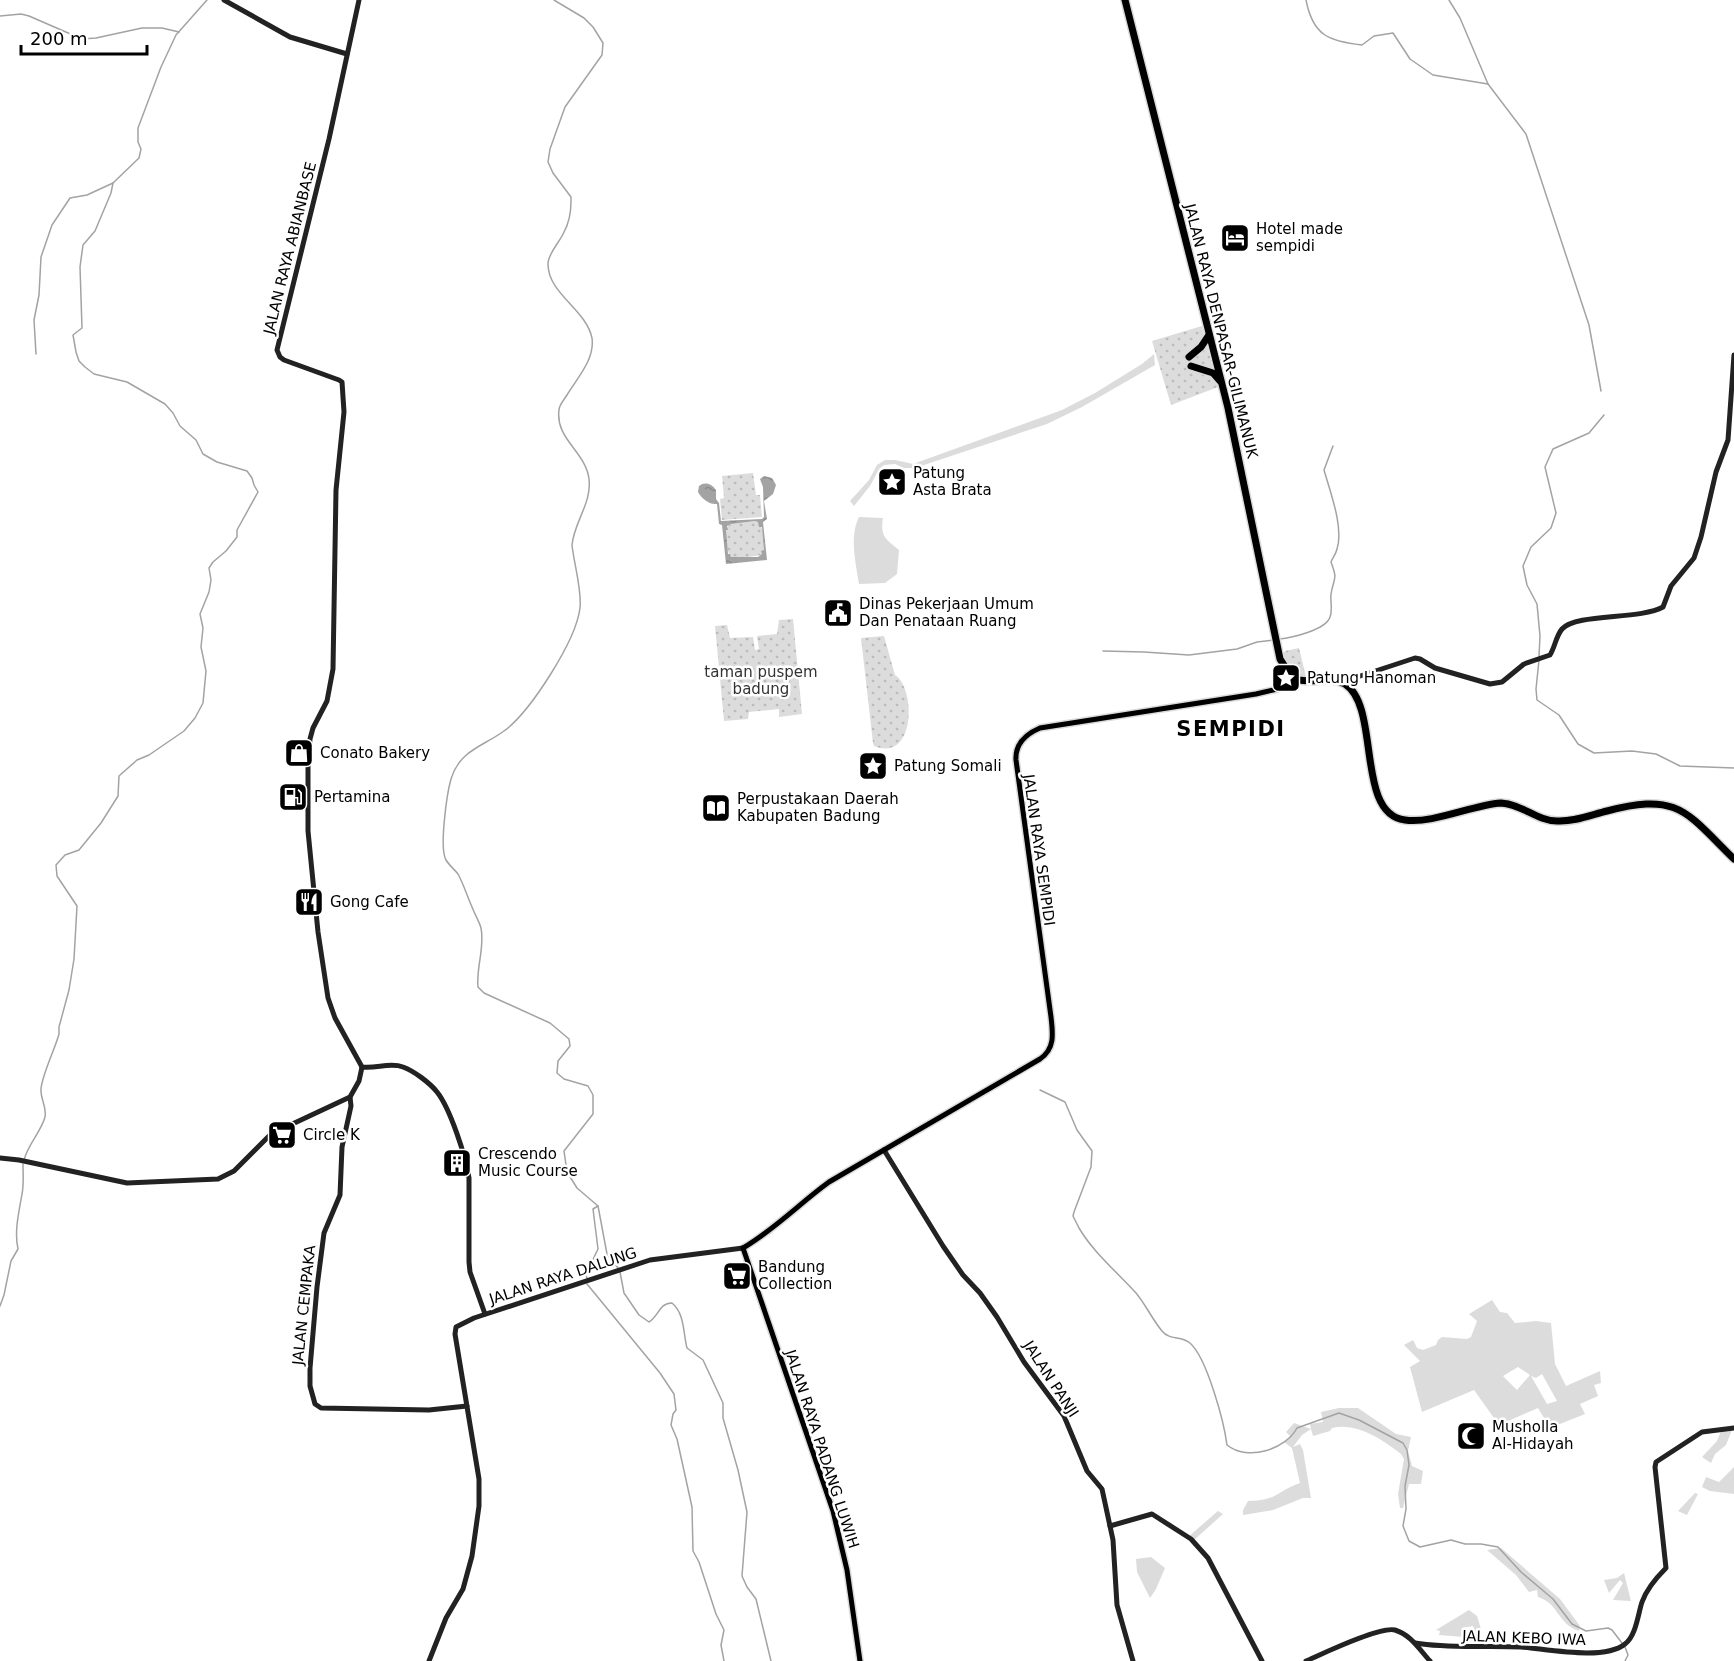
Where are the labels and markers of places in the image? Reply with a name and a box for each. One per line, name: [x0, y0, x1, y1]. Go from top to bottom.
place label: Hotel made sempidi: [1256, 220, 1343, 255]
hotel icon: Hotel made sempidi: [1219, 222, 1251, 254]
place label: Patung Asta Brata: [913, 464, 992, 499]
place icon: Patung Asta Brata: [876, 466, 908, 498]
place label: Dinas Pekerjaan Umum Dan Penataan Ruang: [859, 595, 1034, 630]
public building icon: Dinas Pekerjaan Umum Dan Penataan Ruang: [822, 597, 854, 629]
place icon: Patung Hanoman: [1270, 662, 1302, 694]
place label: Patung Hanoman: [1307, 669, 1436, 687]
shop icon: Conato Bakery: [283, 737, 315, 769]
place label: Conato Bakery: [320, 744, 430, 762]
place icon: Patung Somali: [857, 750, 889, 782]
place label: Patung Somali: [894, 757, 1002, 775]
fuel station icon: Pertamina: [277, 781, 309, 813]
place label: Pertamina: [314, 788, 390, 806]
place label: Perpustakaan Daerah Kabupaten Badung: [737, 790, 899, 825]
library icon: Perpustakaan Daerah Kabupaten Badung: [700, 792, 732, 824]
restaurant icon: Gong Cafe: [293, 886, 325, 918]
place label: Gong Cafe: [330, 893, 409, 911]
supermarket icon: Circle K: [266, 1119, 298, 1151]
place label: Circle K: [303, 1126, 361, 1144]
place label: Crescendo Music Course: [478, 1145, 578, 1180]
building icon: Crescendo Music Course: [441, 1147, 473, 1179]
place label: Bandung Collection: [758, 1258, 832, 1293]
supermarket icon: Bandung Collection: [721, 1260, 753, 1292]
place label: Musholla Al-Hidayah: [1492, 1418, 1574, 1453]
mosque icon: Musholla Al-Hidayah: [1455, 1420, 1487, 1452]

